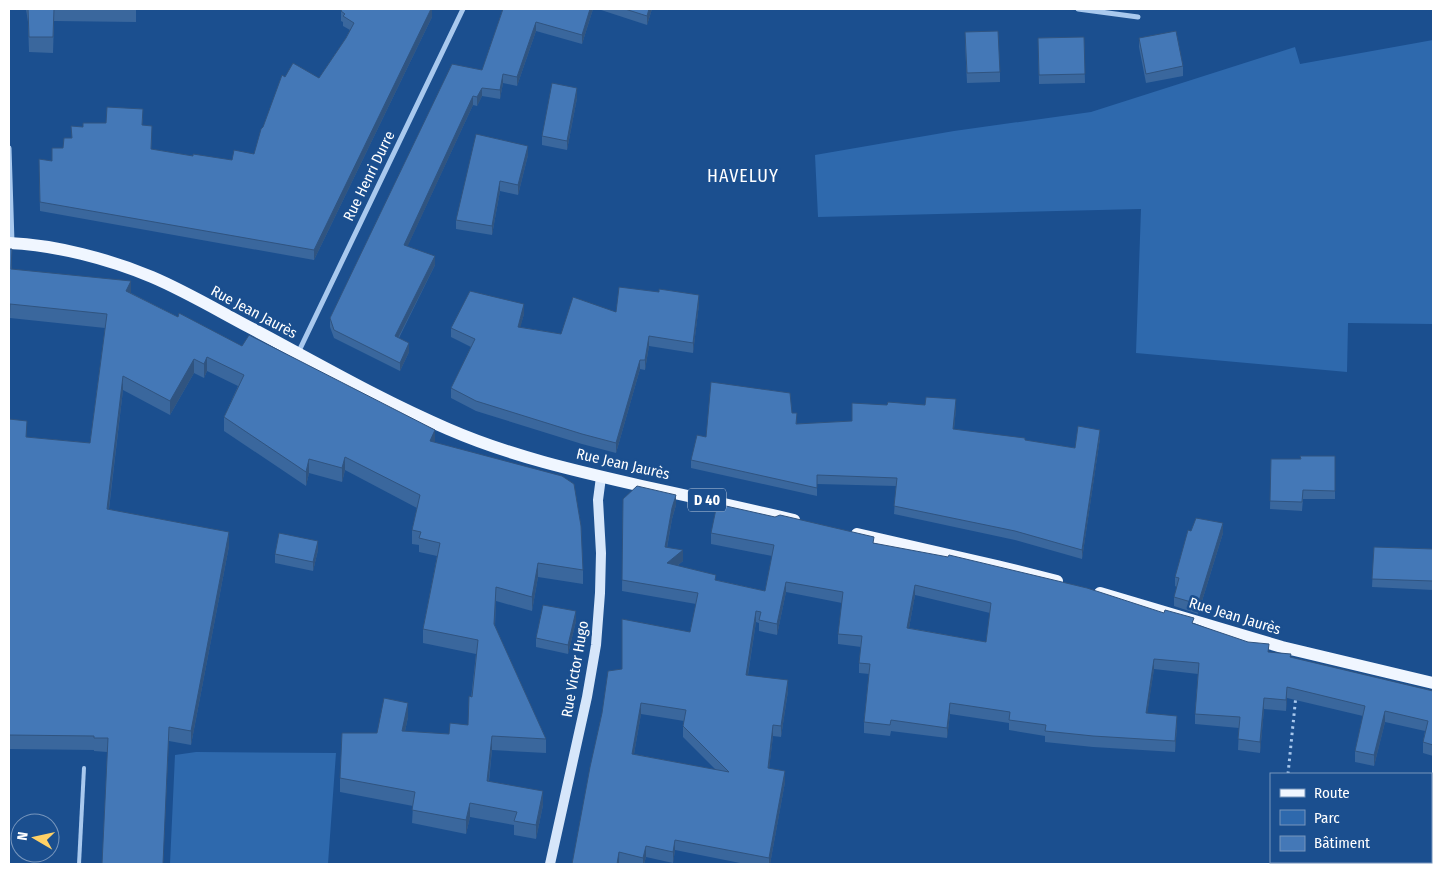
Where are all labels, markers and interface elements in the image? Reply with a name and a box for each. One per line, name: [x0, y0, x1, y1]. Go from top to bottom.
street label: Rue Henri Durre: [339, 128, 399, 224]
district label: HAVELUY: [707, 165, 779, 187]
street label: Rue Jean Jaurès: [208, 282, 300, 342]
street label: Rue Jean Jaurès: [575, 445, 671, 483]
road number: D 40: [688, 488, 726, 512]
street label: Rue Jean Jaurès: [1187, 594, 1283, 638]
street label: Rue Victor Hugo: [558, 619, 592, 719]
legend: [1270, 773, 1432, 863]
text: Route: [1314, 784, 1350, 802]
text: Parc: [1314, 809, 1340, 827]
north arrow: [10, 813, 60, 863]
text: N: [14, 831, 32, 842]
text: Bâtiment: [1314, 834, 1370, 852]

